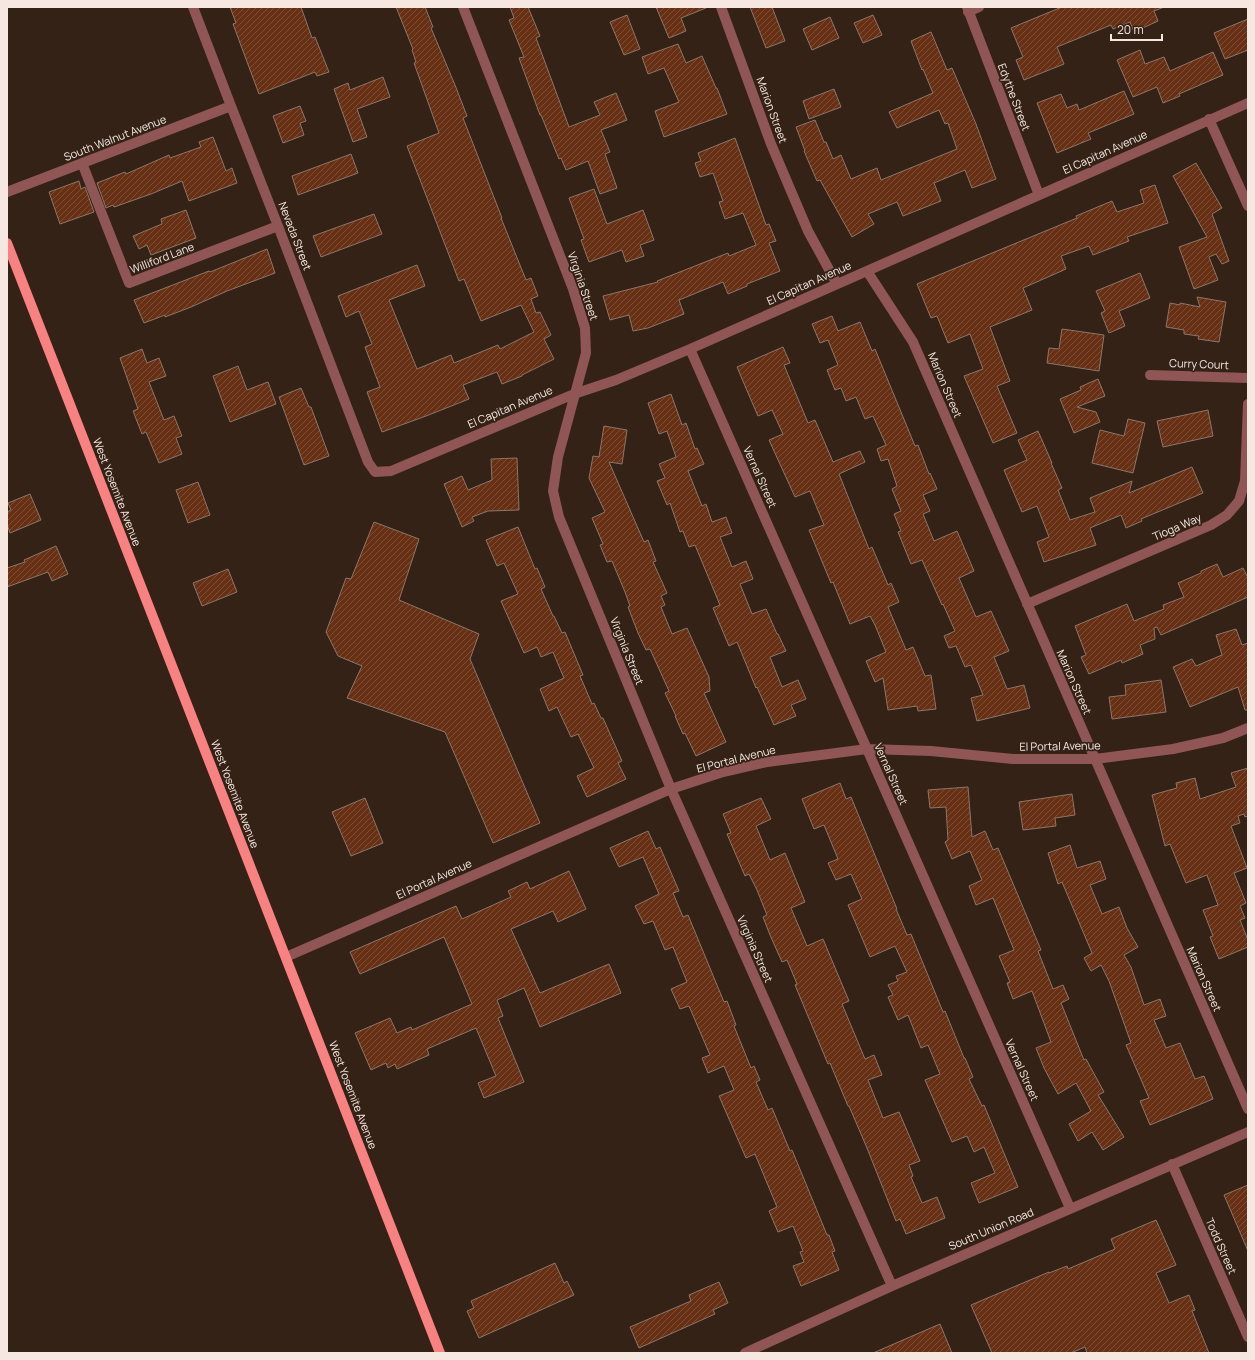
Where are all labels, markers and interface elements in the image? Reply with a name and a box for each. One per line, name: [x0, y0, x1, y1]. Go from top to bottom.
scale bar: [1111, 16, 1162, 42]
text: 20 m: [1117, 21, 1144, 38]
street label: Edythe Street: [995, 61, 1034, 133]
street label: Marion Street: [754, 75, 791, 145]
street label: South Walnut Avenue: [61, 111, 169, 164]
street label: El Capitan Avenue: [1060, 126, 1150, 177]
street label: Nevada Street: [276, 199, 315, 272]
street label: Williford Lane: [128, 238, 197, 277]
street label: Virginia Street: [565, 250, 602, 322]
street label: El Capitan Avenue: [764, 257, 854, 308]
street label: Marion Street: [925, 350, 966, 420]
street label: Curry Court: [1169, 355, 1229, 372]
street label: El Capitan Avenue: [465, 382, 555, 431]
street label: West Yosemite Avenue: [90, 436, 145, 549]
street label: Vernal Street: [740, 444, 781, 510]
street label: Tioga Way: [1150, 509, 1204, 544]
street label: Virginia Street: [607, 615, 648, 687]
street label: Marion Street: [1053, 647, 1095, 717]
street label: El Portal Avenue: [1019, 737, 1101, 754]
street label: West Yosemite Avenue: [208, 738, 263, 851]
street label: El Portal Avenue: [695, 741, 778, 776]
street label: Vernal Street: [871, 741, 912, 807]
street label: El Portal Avenue: [394, 855, 474, 902]
street label: Virginia Street: [734, 913, 777, 985]
street label: Marion Street: [1183, 944, 1225, 1014]
street label: Vernal Street: [1002, 1037, 1043, 1103]
street label: West Yosemite Avenue: [326, 1039, 381, 1152]
street label: South Union Road: [946, 1204, 1036, 1253]
street label: Todd Street: [1202, 1215, 1240, 1276]

